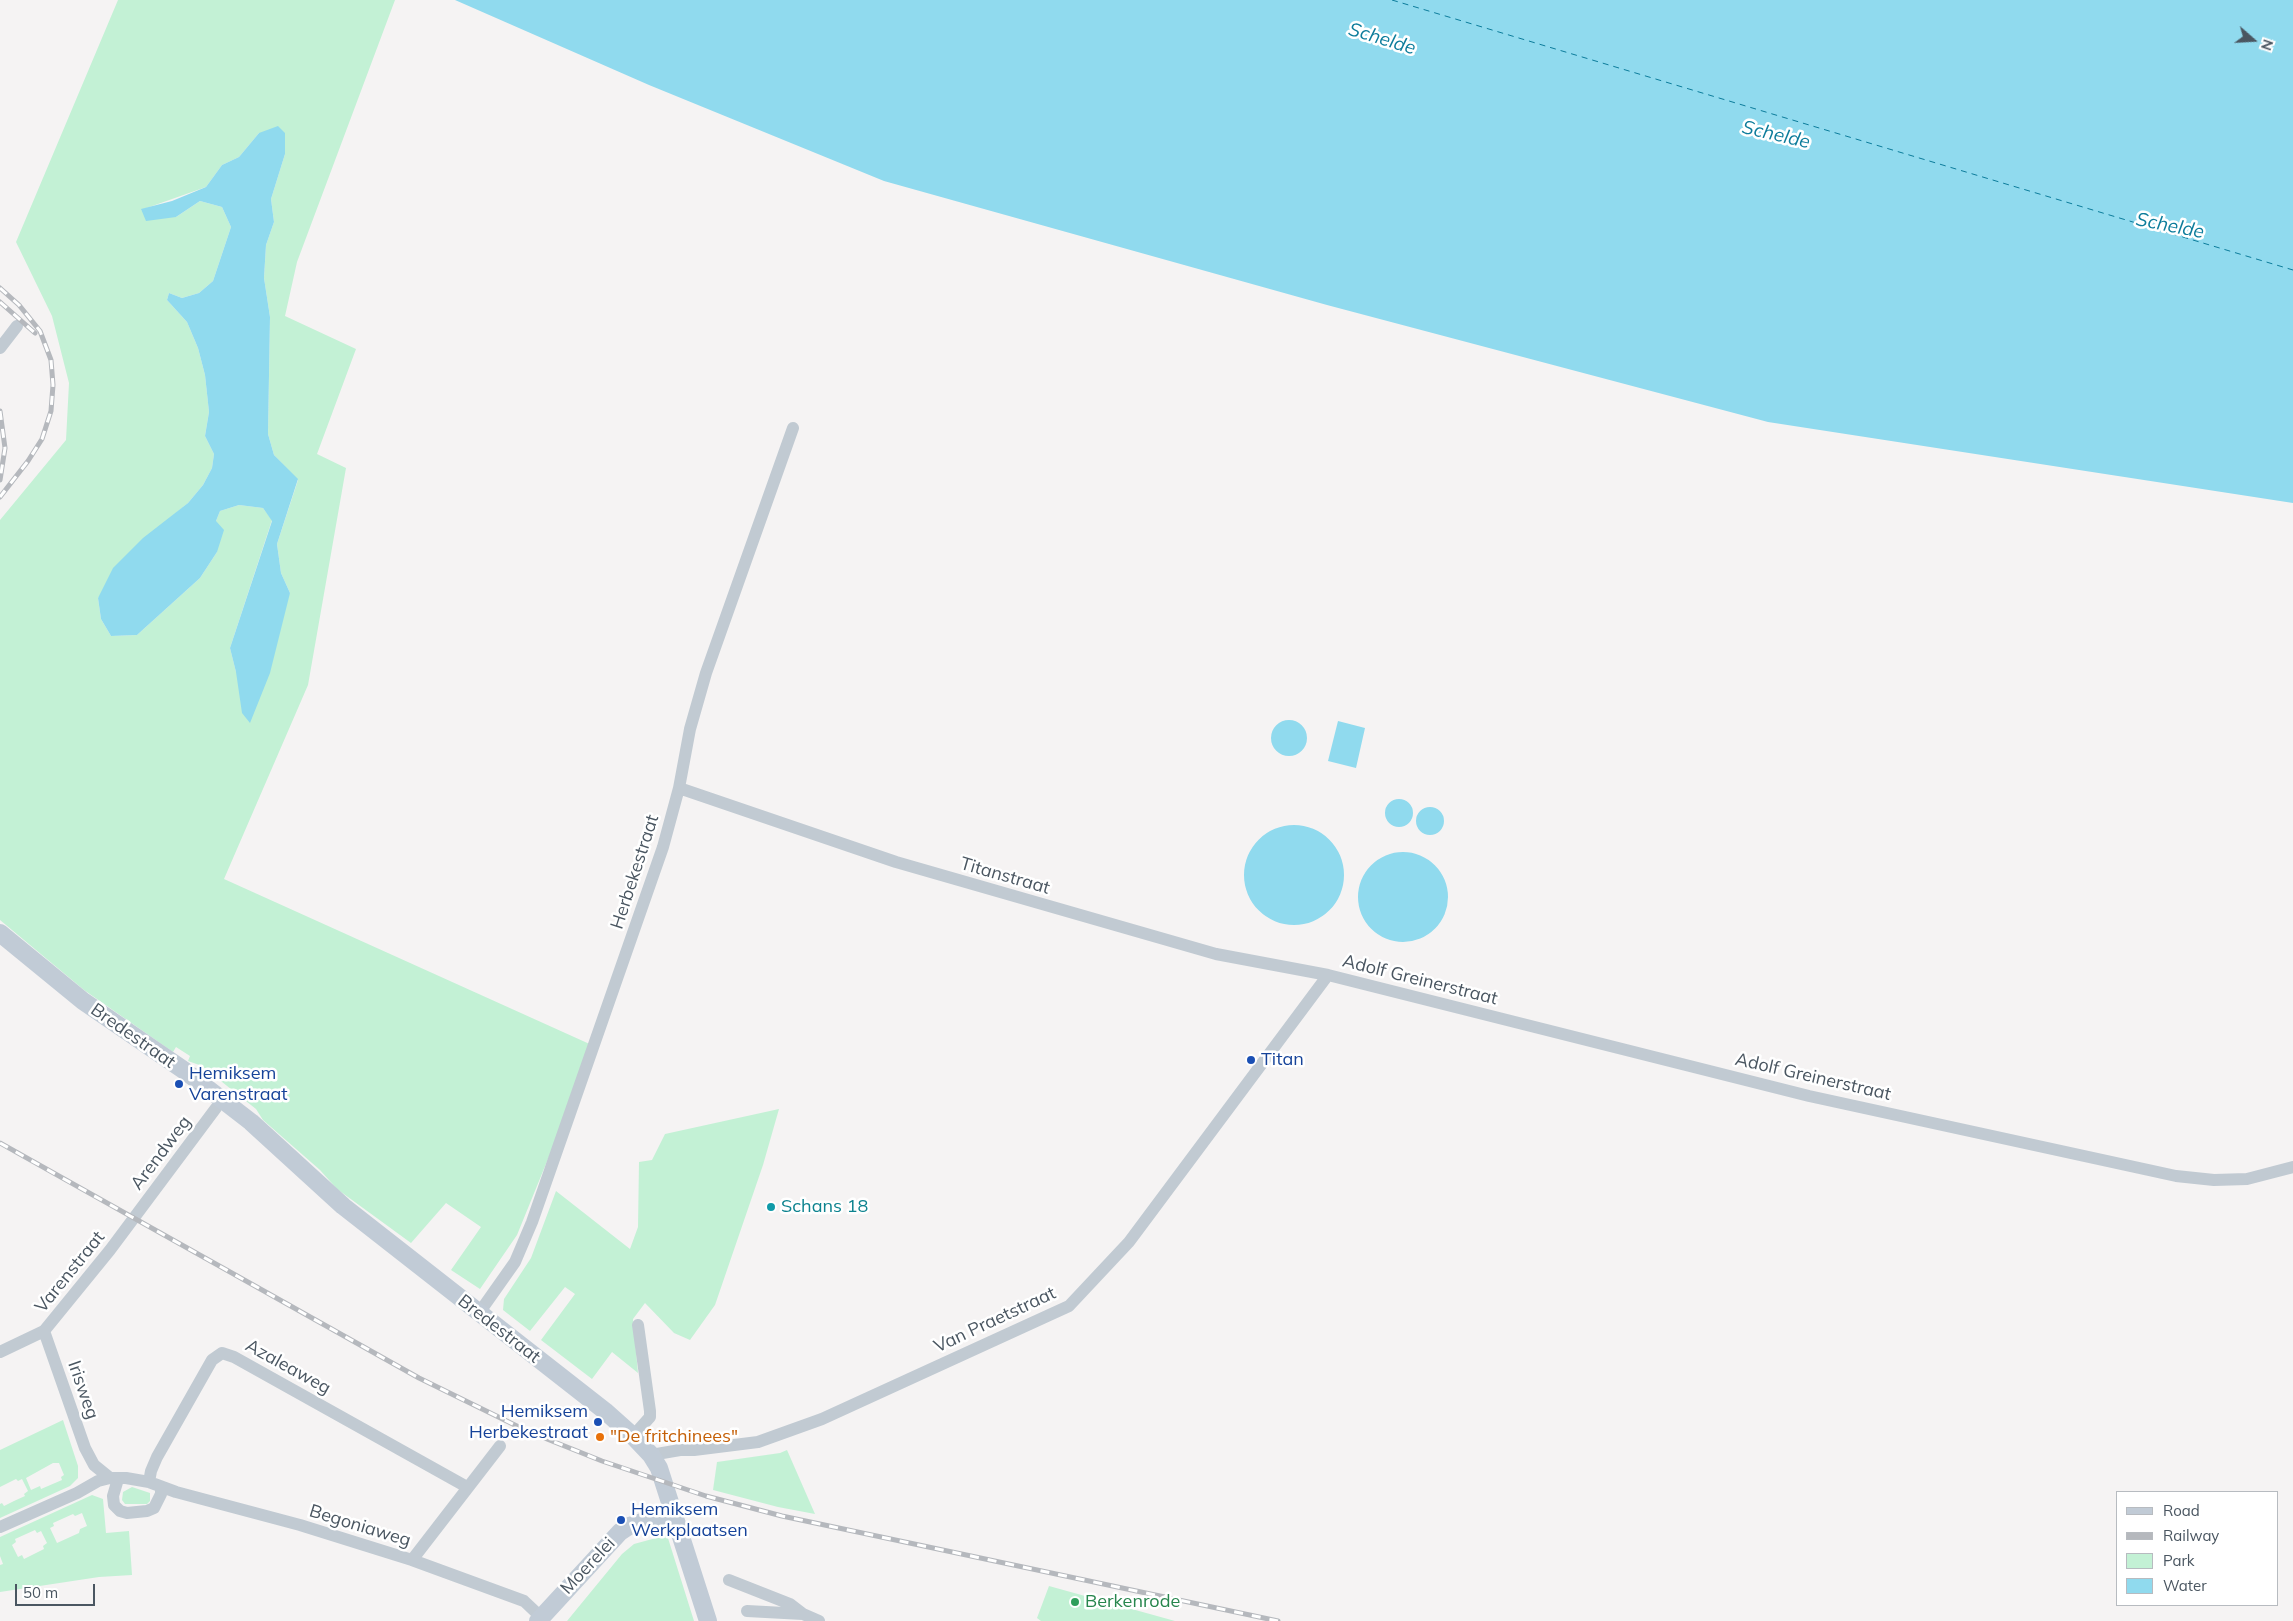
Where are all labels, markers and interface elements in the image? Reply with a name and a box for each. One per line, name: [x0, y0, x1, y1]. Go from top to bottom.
north arrow: [2228, 15, 2278, 65]
water label: Schelde: [1346, 18, 1418, 60]
text: N: [2257, 37, 2277, 53]
water label: Schelde: [1740, 116, 1812, 154]
water label: Schelde: [2134, 208, 2206, 244]
street label: Herbekestraat: [606, 812, 664, 932]
street label: Titanstraat: [958, 853, 1052, 899]
street label: Adolf Greinerstraat: [1340, 950, 1500, 1010]
street label: Bredestraat: [86, 999, 180, 1073]
place label: Titan: [1261, 1049, 1304, 1071]
street label: Adolf Greinerstraat: [1733, 1049, 1893, 1105]
marker: Titan: [1245, 1054, 1257, 1066]
place label: Hemiksem Varenstraat: [189, 1063, 288, 1106]
marker: Hemiksem Varenstraat: [173, 1078, 185, 1090]
street label: Arendweg: [126, 1112, 196, 1194]
place label: Schans 18: [781, 1196, 868, 1218]
marker: Schans 18: [765, 1201, 777, 1213]
street label: Varenstraat: [31, 1227, 109, 1317]
street label: Van Praetstraat: [931, 1282, 1059, 1358]
street label: Bredestraat: [454, 1290, 544, 1368]
street label: Azaleaweg: [242, 1335, 334, 1399]
street label: Irisweg: [63, 1358, 103, 1422]
place label: Hemiksem Herbekestraat: [469, 1401, 588, 1444]
marker: Hemiksem Herbekestraat: [592, 1416, 604, 1428]
place label: "De fritchinees": [610, 1426, 738, 1448]
marker: "De fritchinees": [594, 1431, 606, 1443]
legend: [2116, 1491, 2278, 1606]
place label: Hemiksem Werkplaatsen: [631, 1499, 748, 1542]
street label: Begoniaweg: [307, 1500, 413, 1552]
text: Road: [2163, 1501, 2200, 1520]
marker: Hemiksem Werkplaatsen: [615, 1514, 627, 1526]
text: Railway: [2163, 1526, 2219, 1545]
street label: Moerelei: [556, 1533, 620, 1599]
text: Park: [2163, 1551, 2195, 1570]
scale bar: [18, 1574, 98, 1606]
text: Water: [2163, 1576, 2207, 1595]
text: 50 m: [23, 1583, 58, 1602]
place label: Berkenrode: [1085, 1591, 1180, 1613]
marker: Berkenrode: [1069, 1596, 1081, 1608]

